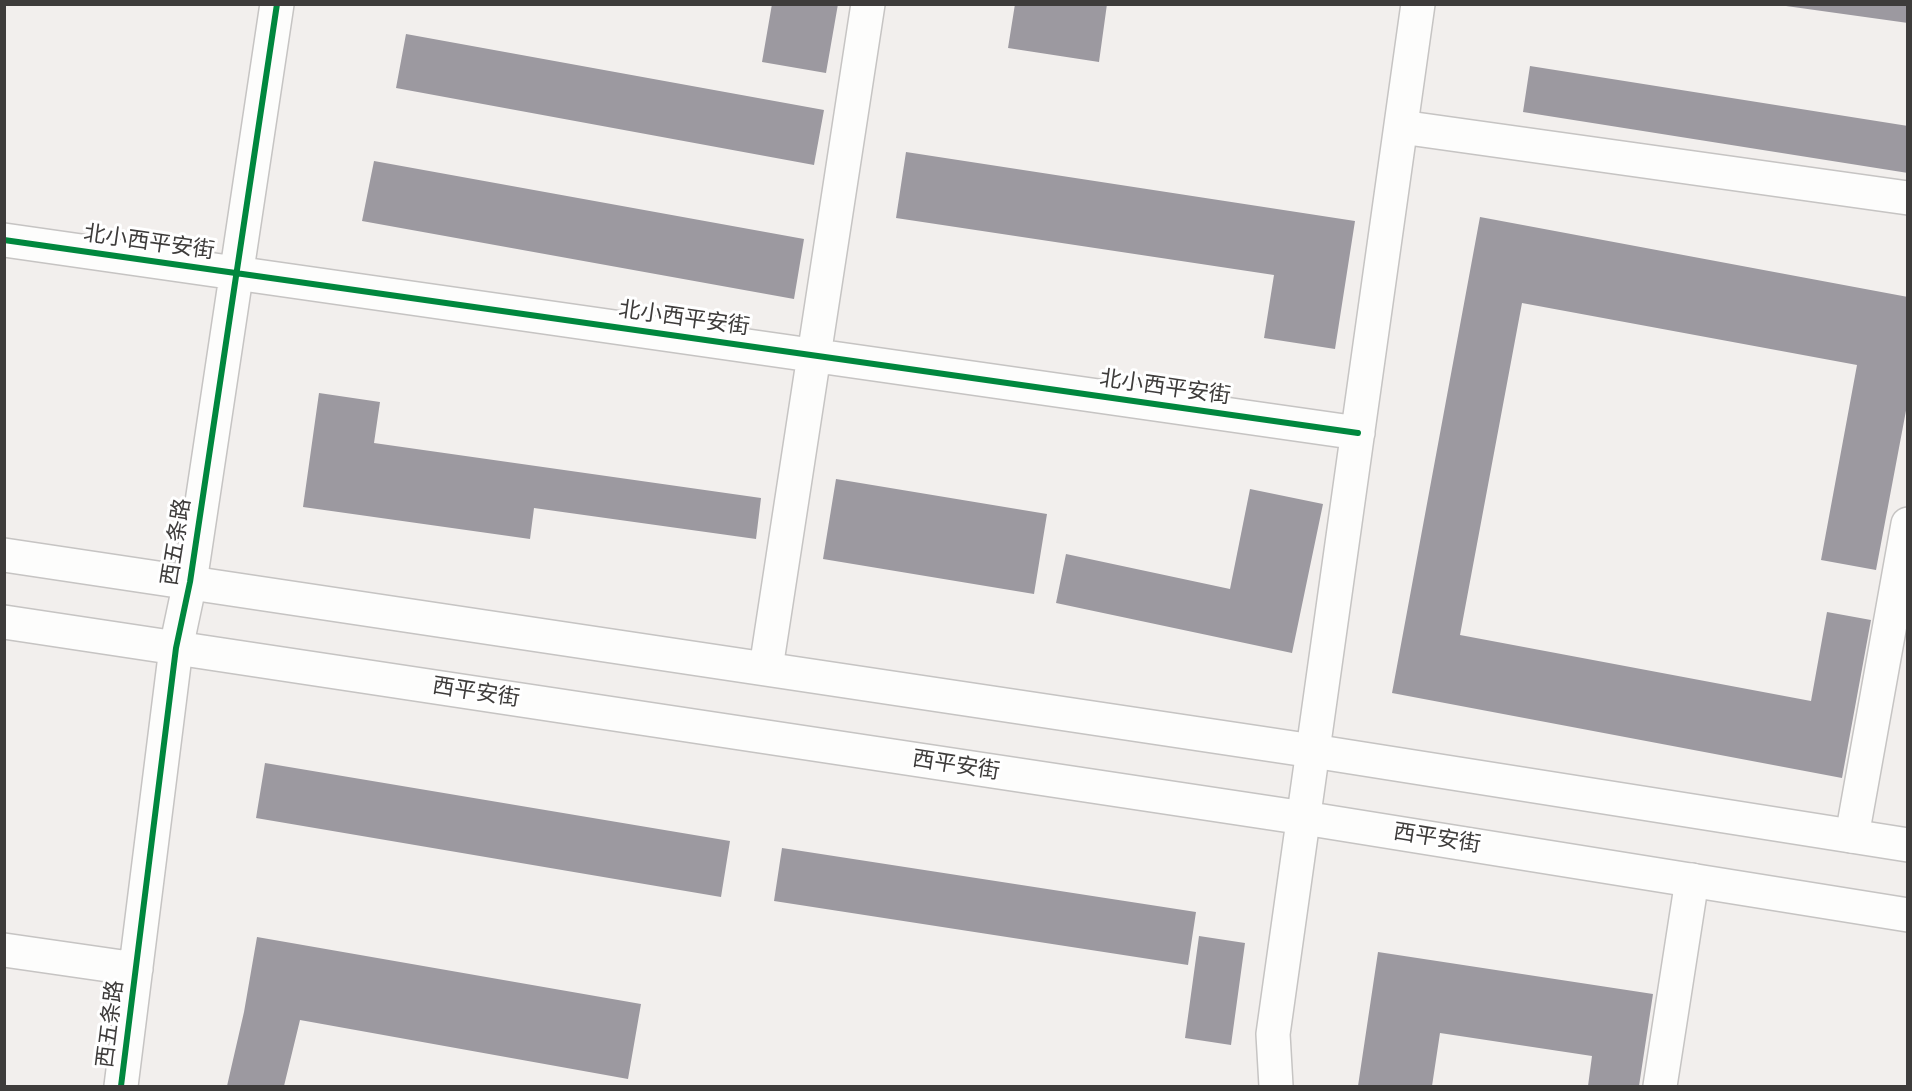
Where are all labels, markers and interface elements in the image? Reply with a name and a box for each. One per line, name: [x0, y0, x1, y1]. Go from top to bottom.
street label: 北小西平安街: [82, 221, 216, 265]
street label: 北小西平安街: [617, 297, 751, 341]
street label: 北小西平安街: [1098, 366, 1232, 410]
street label: 西五条路: [157, 496, 197, 588]
street label: 西平安街: [430, 673, 522, 713]
street label: 西平安街: [910, 746, 1002, 786]
street label: 西平安街: [1391, 819, 1483, 859]
street label: 西五条路: [93, 979, 129, 1069]

